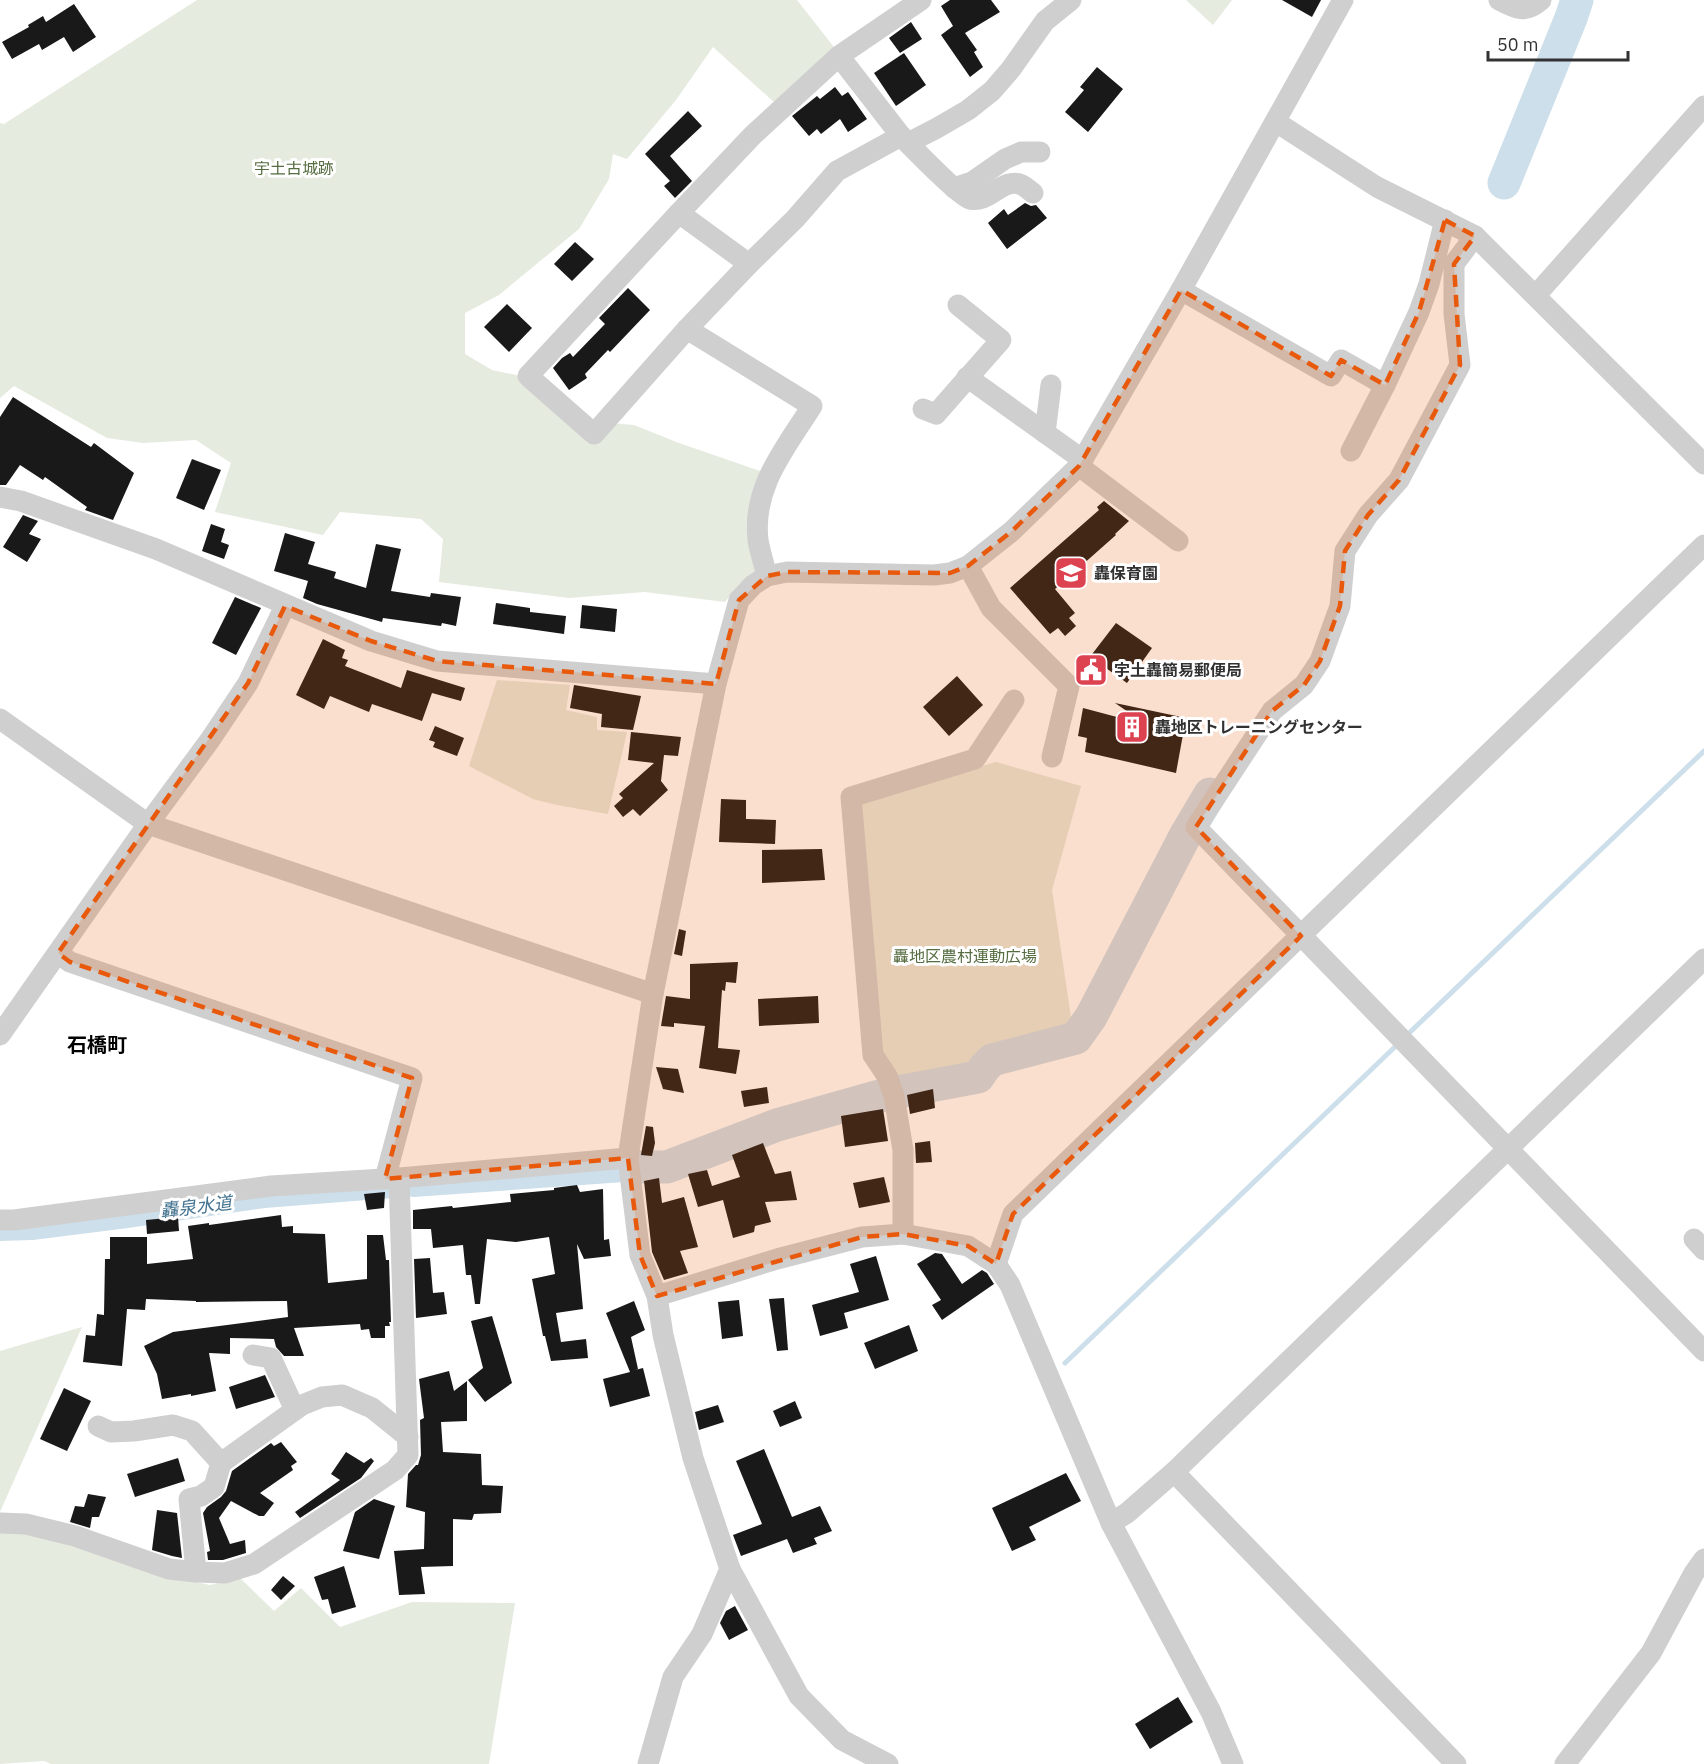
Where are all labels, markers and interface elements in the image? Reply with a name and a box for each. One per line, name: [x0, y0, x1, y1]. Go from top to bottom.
scale bar: [1488, 24, 1628, 62]
text: 50 m: [1497, 33, 1539, 56]
park label: 宇土古城跡: [254, 158, 334, 178]
school or university icon: 轟保育園: [1053, 555, 1089, 591]
place label: 轟保育園: [1094, 563, 1158, 583]
public building icon: 宇土轟簡易郵便局: [1073, 652, 1109, 688]
place label: 宇土轟簡易郵便局: [1114, 660, 1242, 680]
building icon: 轟地区トレーニングセンター: [1114, 709, 1150, 745]
place label: 轟地区トレーニングセンター: [1155, 717, 1363, 737]
park label: 轟地区農村運動広場: [893, 946, 1037, 966]
district label: 石橋町: [67, 1031, 127, 1058]
water label: 轟泉水道: [159, 1190, 236, 1222]

